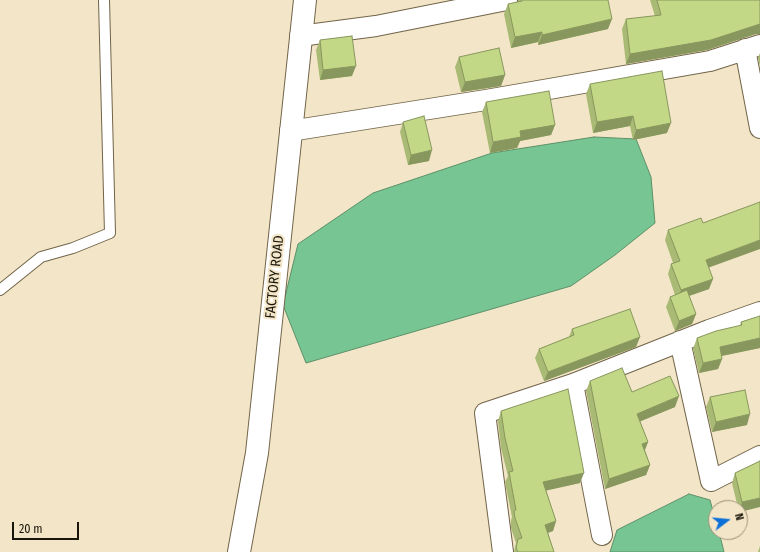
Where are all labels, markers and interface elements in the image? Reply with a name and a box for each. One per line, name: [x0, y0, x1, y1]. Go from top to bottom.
street label: FACTORY ROAD: [262, 235, 288, 319]
north arrow: [708, 500, 748, 540]
text: N: [732, 512, 746, 522]
scale bar: [14, 514, 81, 540]
text: 20 m: [19, 522, 43, 536]

